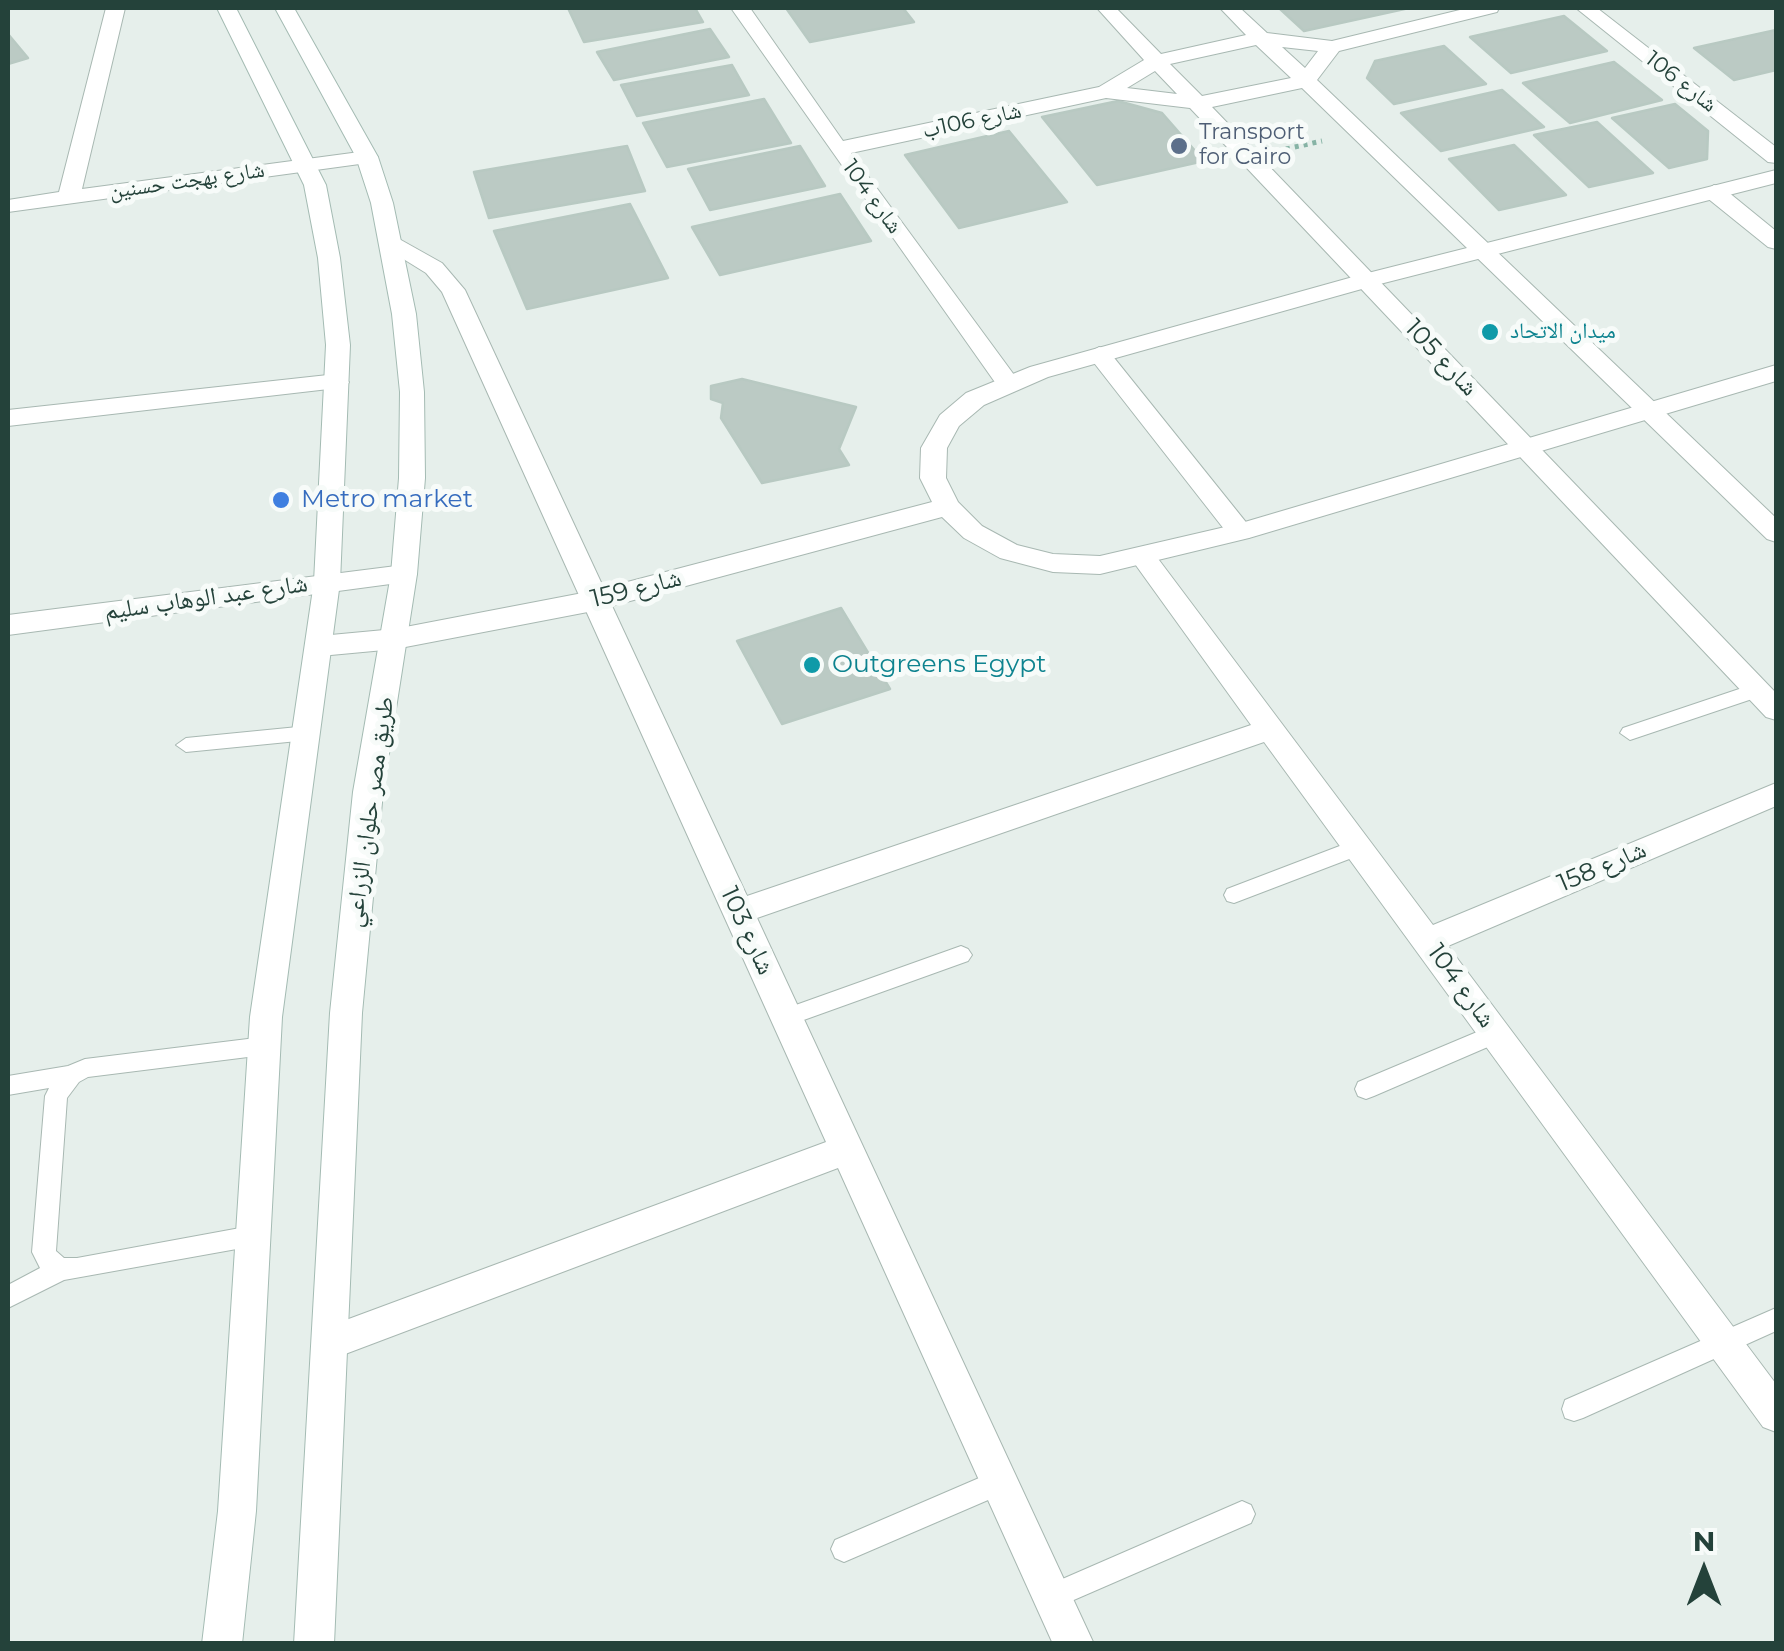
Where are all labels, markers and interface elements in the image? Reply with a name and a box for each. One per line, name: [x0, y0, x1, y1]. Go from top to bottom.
street label: شارع 106: [1640, 46, 1722, 118]
street label: شارع 106ب: [920, 98, 1024, 144]
place label: Transport for Cairo: [1199, 120, 1305, 172]
marker: Transport for Cairo: [1168, 135, 1190, 157]
street label: شارع 104: [836, 155, 908, 239]
street label: شارع بهجت حسنين: [108, 157, 266, 205]
street label: شارع 105: [1398, 313, 1484, 403]
place label: ميدان الاتحاد: [1510, 319, 1616, 345]
marker: ميدان الاتحاد: [1479, 321, 1501, 343]
place label: Metro market: [301, 485, 473, 515]
marker: Metro market: [270, 489, 292, 511]
street label: شارع 159: [588, 563, 684, 615]
street label: شارع عبد الوهاب سليم: [102, 569, 310, 627]
place label: Outgreens Egypt: [832, 650, 1046, 680]
marker: Outgreens Egypt: [801, 654, 823, 676]
street label: طريق مصر حلوان الزراعي: [339, 695, 401, 929]
street label: شارع 158: [1553, 835, 1651, 899]
street label: شارع 103: [714, 882, 780, 980]
street label: شارع 104: [1421, 938, 1501, 1034]
north arrow: [1654, 1521, 1754, 1621]
text: N: [1693, 1524, 1715, 1558]

